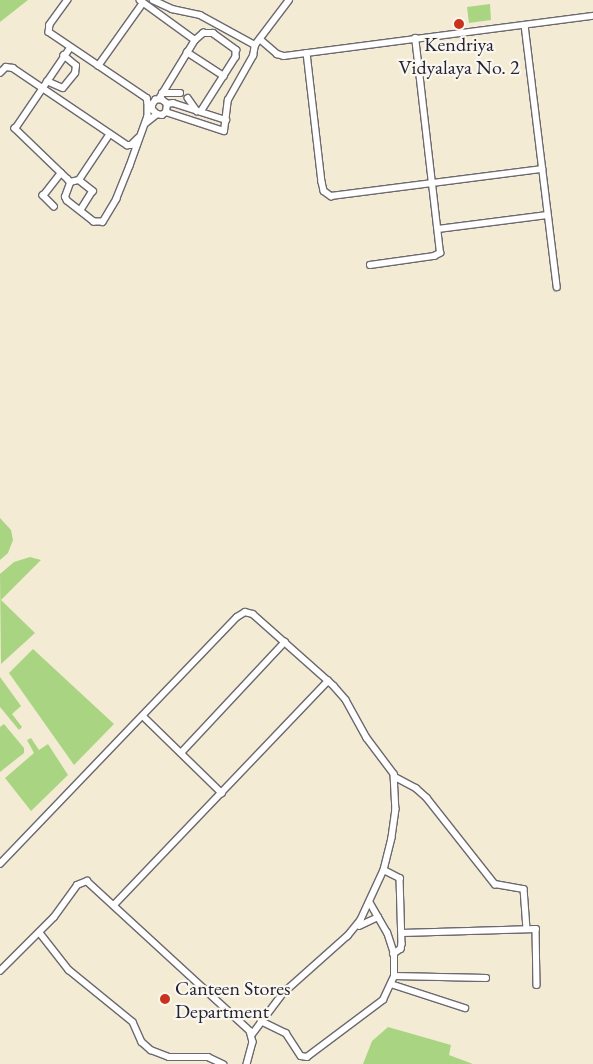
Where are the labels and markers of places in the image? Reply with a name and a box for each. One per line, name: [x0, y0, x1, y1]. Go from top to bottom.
marker: Kendriya Vidyalaya No. 2: [453, 18, 465, 30]
place label: Kendriya Vidyalaya No. 2: [399, 32, 519, 79]
place label: Canteen Stores Department: [175, 976, 290, 1023]
marker: Canteen Stores Department: [159, 993, 171, 1005]

